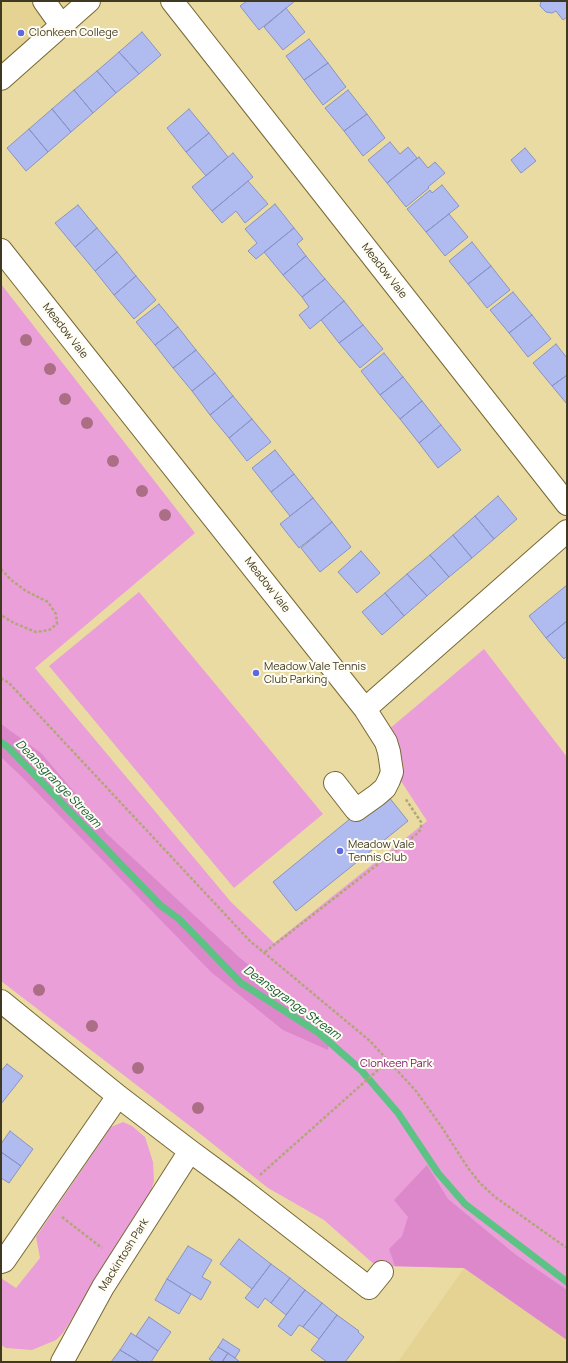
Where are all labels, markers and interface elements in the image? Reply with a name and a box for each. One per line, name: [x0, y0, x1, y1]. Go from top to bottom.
place label: Clonkeen College: [29, 26, 118, 40]
marker: Clonkeen College: [16, 28, 26, 38]
street label: Meadow Vale: [358, 241, 410, 301]
street label: Meadow Vale: [39, 301, 91, 361]
street label: Meadow Vale: [241, 555, 293, 615]
place label: Meadow Vale Tennis Club Parking: [264, 660, 366, 686]
marker: Meadow Vale Tennis Club Parking: [251, 668, 261, 678]
water label: Deansgrange Stream: [12, 737, 104, 831]
place label: Meadow Vale Tennis Club: [348, 838, 414, 864]
marker: Meadow Vale Tennis Club: [335, 846, 345, 856]
water label: Deansgrange Stream: [241, 963, 343, 1043]
park label: Clonkeen Park: [360, 1057, 432, 1071]
street label: Mackintosh Park: [96, 1216, 152, 1294]

